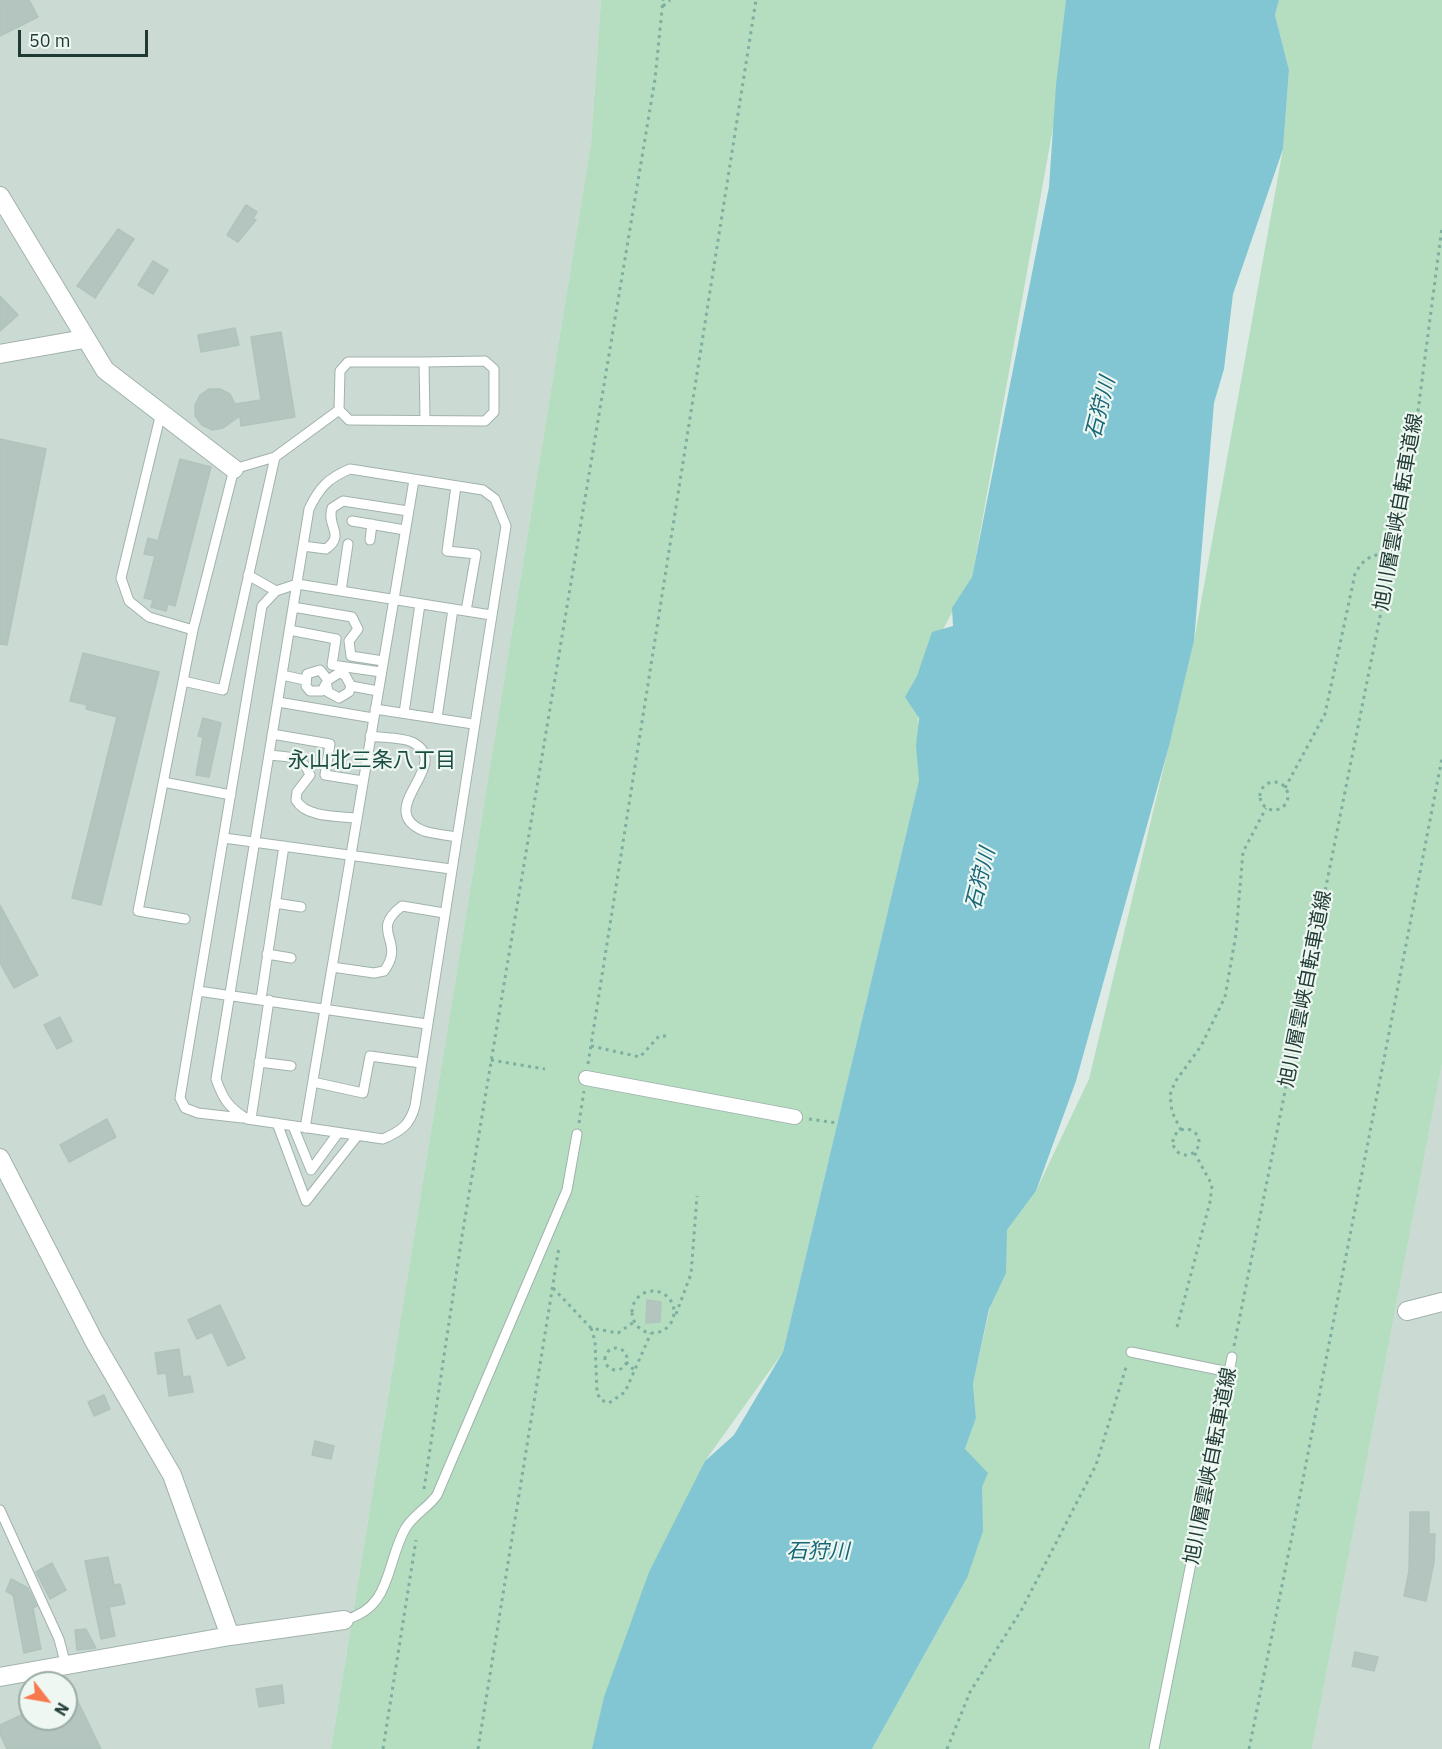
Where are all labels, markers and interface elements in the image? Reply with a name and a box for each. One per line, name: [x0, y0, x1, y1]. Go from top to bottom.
scale bar: [21, 18, 152, 56]
text: 50 m: [29, 29, 71, 52]
water label: 石狩川: [1081, 374, 1121, 442]
street label: 旭川層雲峡自転車道線: [1370, 411, 1428, 613]
district label: 永山北三条八丁目: [288, 748, 456, 774]
water label: 石狩川: [961, 845, 1001, 913]
street label: 旭川層雲峡自転車道線: [1275, 889, 1337, 1089]
street label: 旭川層雲峡自転車道線: [1180, 1366, 1242, 1566]
water label: 石狩川: [787, 1539, 849, 1565]
north arrow: [18, 1671, 78, 1731]
text: N: [50, 1699, 73, 1719]

